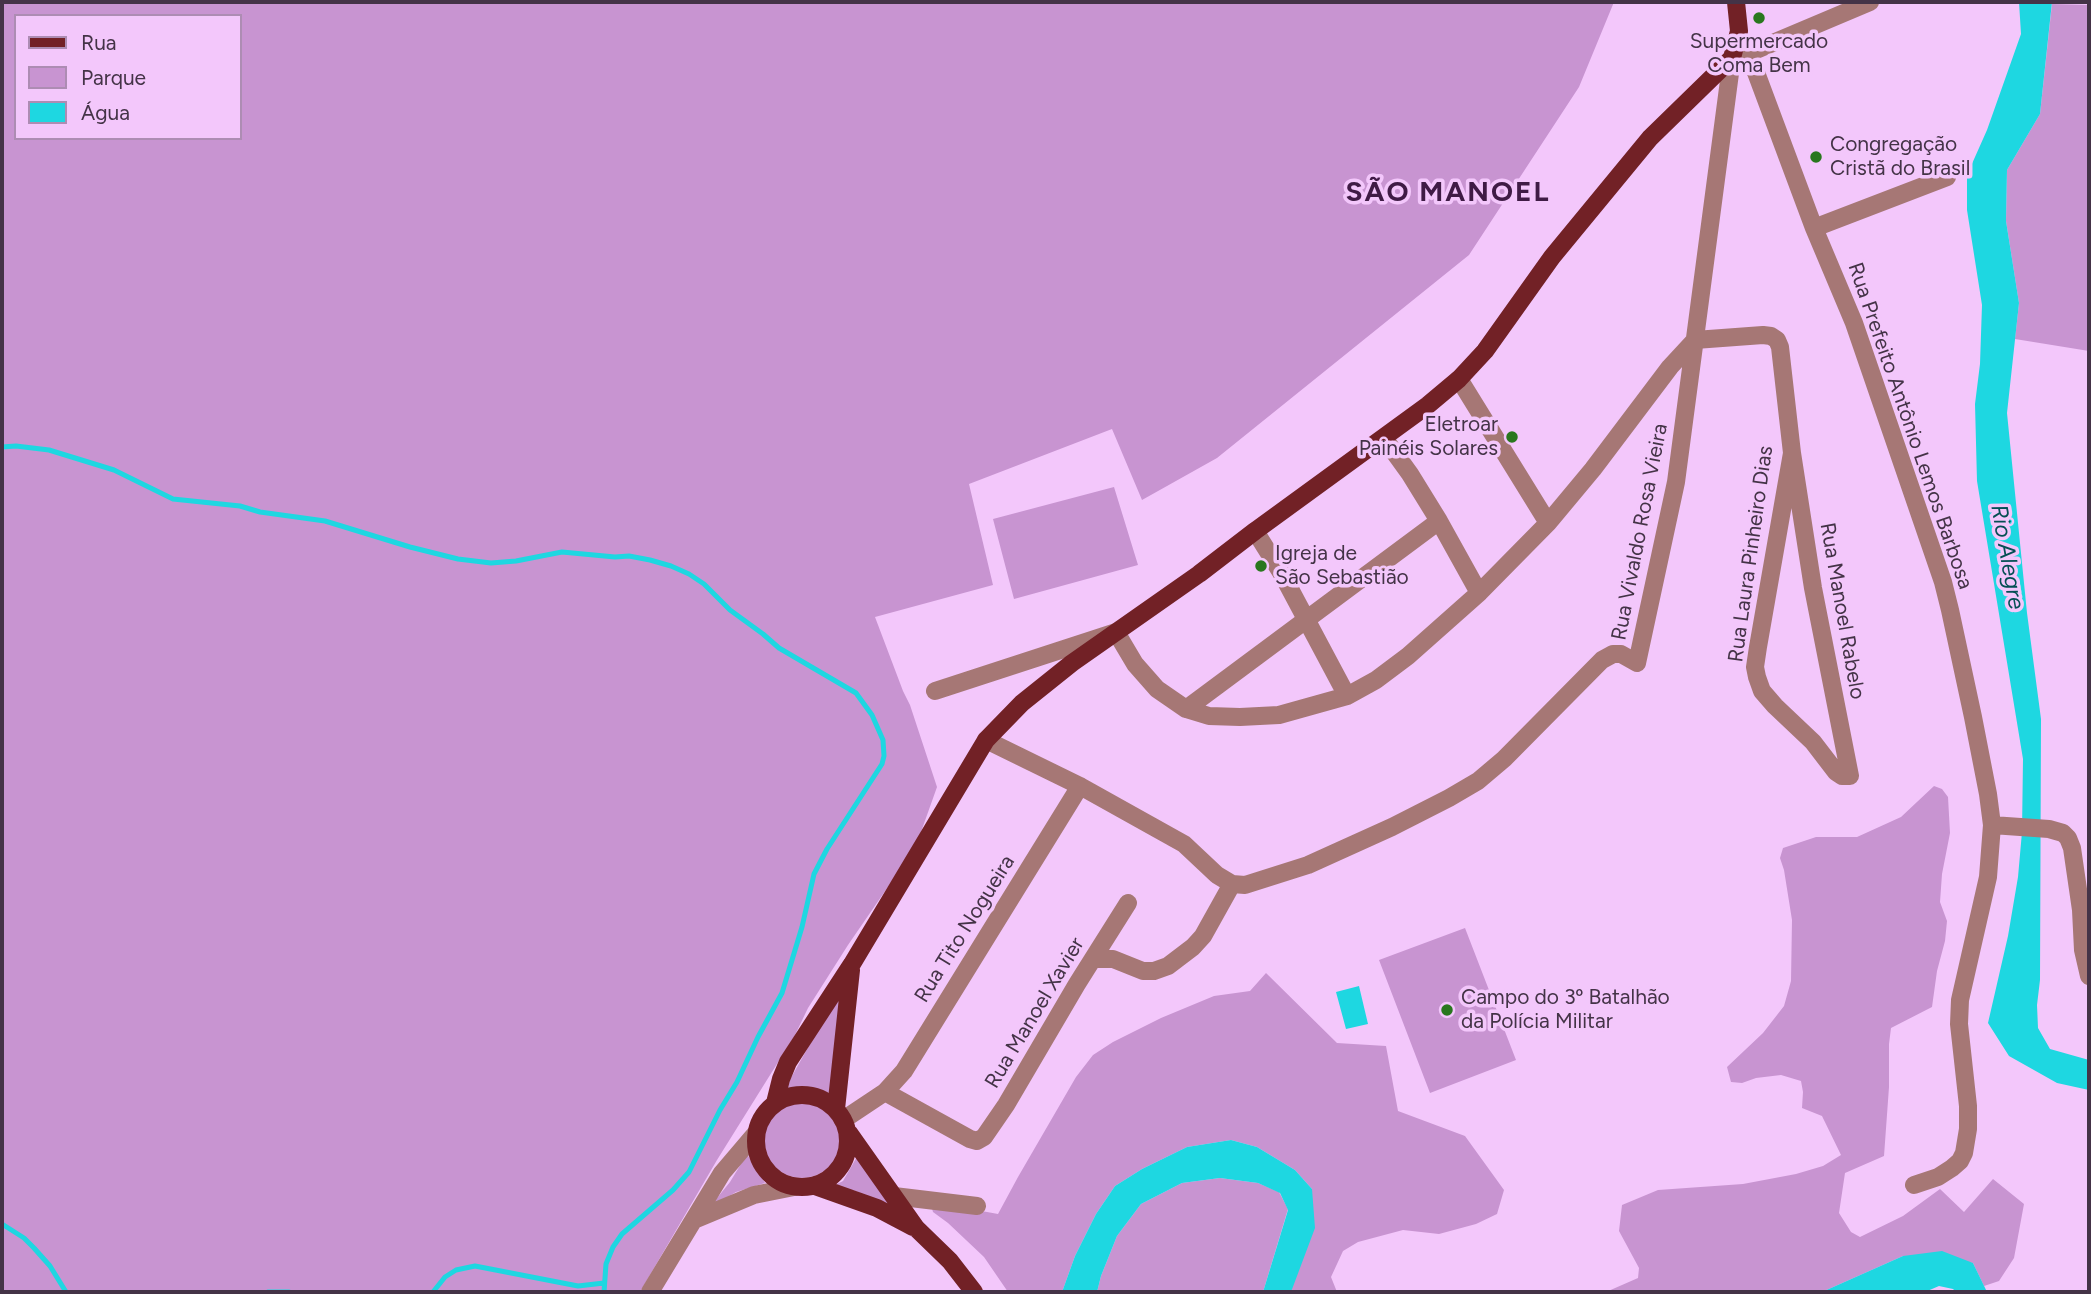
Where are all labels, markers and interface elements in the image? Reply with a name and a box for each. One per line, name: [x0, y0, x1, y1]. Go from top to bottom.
marker: Supermercado Coma Bem: [1751, 10, 1767, 26]
legend: [14, 14, 242, 140]
place label: Supermercado Coma Bem: [1690, 29, 1828, 79]
text: Rua: [81, 30, 117, 55]
text: Parque: [81, 65, 146, 90]
text: Água: [81, 100, 130, 125]
place label: Congregação Cristã do Brasil: [1830, 132, 1970, 182]
marker: Congregação Cristã do Brasil: [1808, 149, 1824, 165]
district label: SÃO MANOEL: [1347, 176, 1549, 210]
street label: Rua Prefeito Antônio Lemos Barbosa: [1842, 259, 1978, 593]
place label: Eletroar Painéis Solares: [1359, 412, 1498, 462]
street label: Rua Vivaldo Rosa Vieira: [1607, 421, 1673, 643]
marker: Eletroar Painéis Solares: [1504, 429, 1520, 445]
street label: Rua Laura Pinheiro Dias: [1723, 444, 1779, 664]
water label: Rio Alegre: [1984, 502, 2030, 612]
street label: Rua Manoel Rabelo: [1814, 521, 1870, 701]
place label: Igreja de São Sebastião: [1275, 541, 1409, 591]
marker: Igreja de São Sebastião: [1253, 558, 1269, 574]
street label: Rua Tito Nogueira: [910, 851, 1020, 1007]
street label: Rua Manoel Xavier: [980, 933, 1090, 1093]
place label: Campo do 3º Batalhão da Polícia Militar: [1461, 985, 1670, 1035]
marker: Campo do 3º Batalhão da Polícia Militar: [1439, 1002, 1455, 1018]

